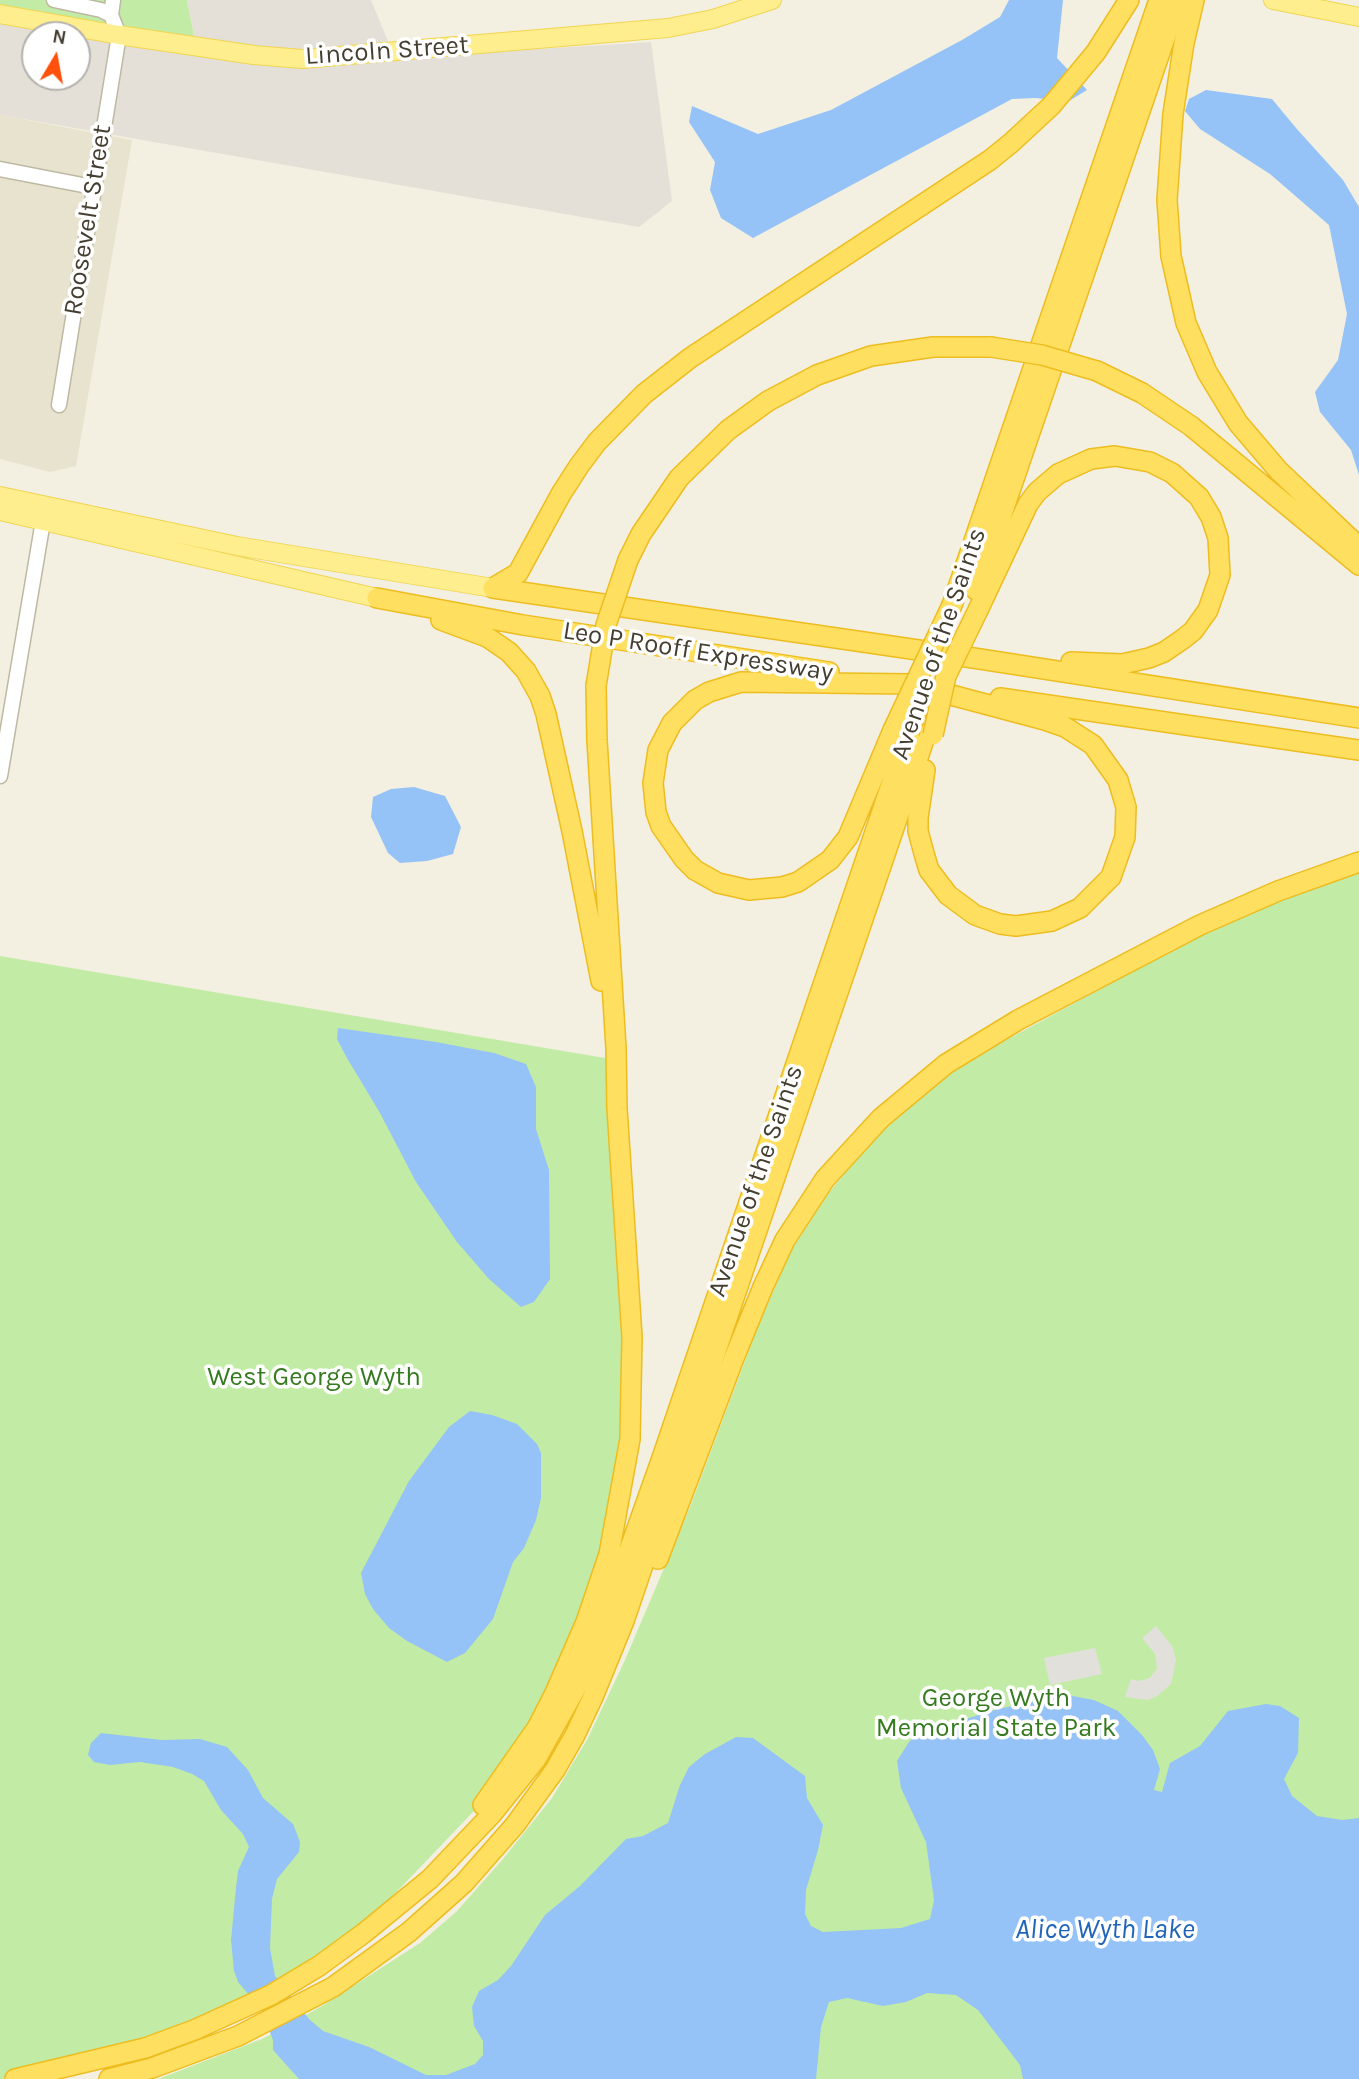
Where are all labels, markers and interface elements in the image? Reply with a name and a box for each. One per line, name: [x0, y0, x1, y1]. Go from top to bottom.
north arrow: [21, 21, 91, 91]
text: N: [51, 25, 68, 49]
street label: Lincoln Street: [304, 30, 470, 72]
street label: Roosevelt Street: [58, 123, 118, 317]
street label: Avenue of the Saints: [885, 524, 993, 764]
street label: Leo P Rooff Expressway: [561, 615, 835, 689]
street label: Avenue of the Saints: [702, 1061, 810, 1301]
park label: West George Wyth: [207, 1362, 421, 1394]
park label: George Wyth Memorial State Park: [876, 1683, 1116, 1744]
water label: Alice Wyth Lake: [1015, 1913, 1195, 1947]

